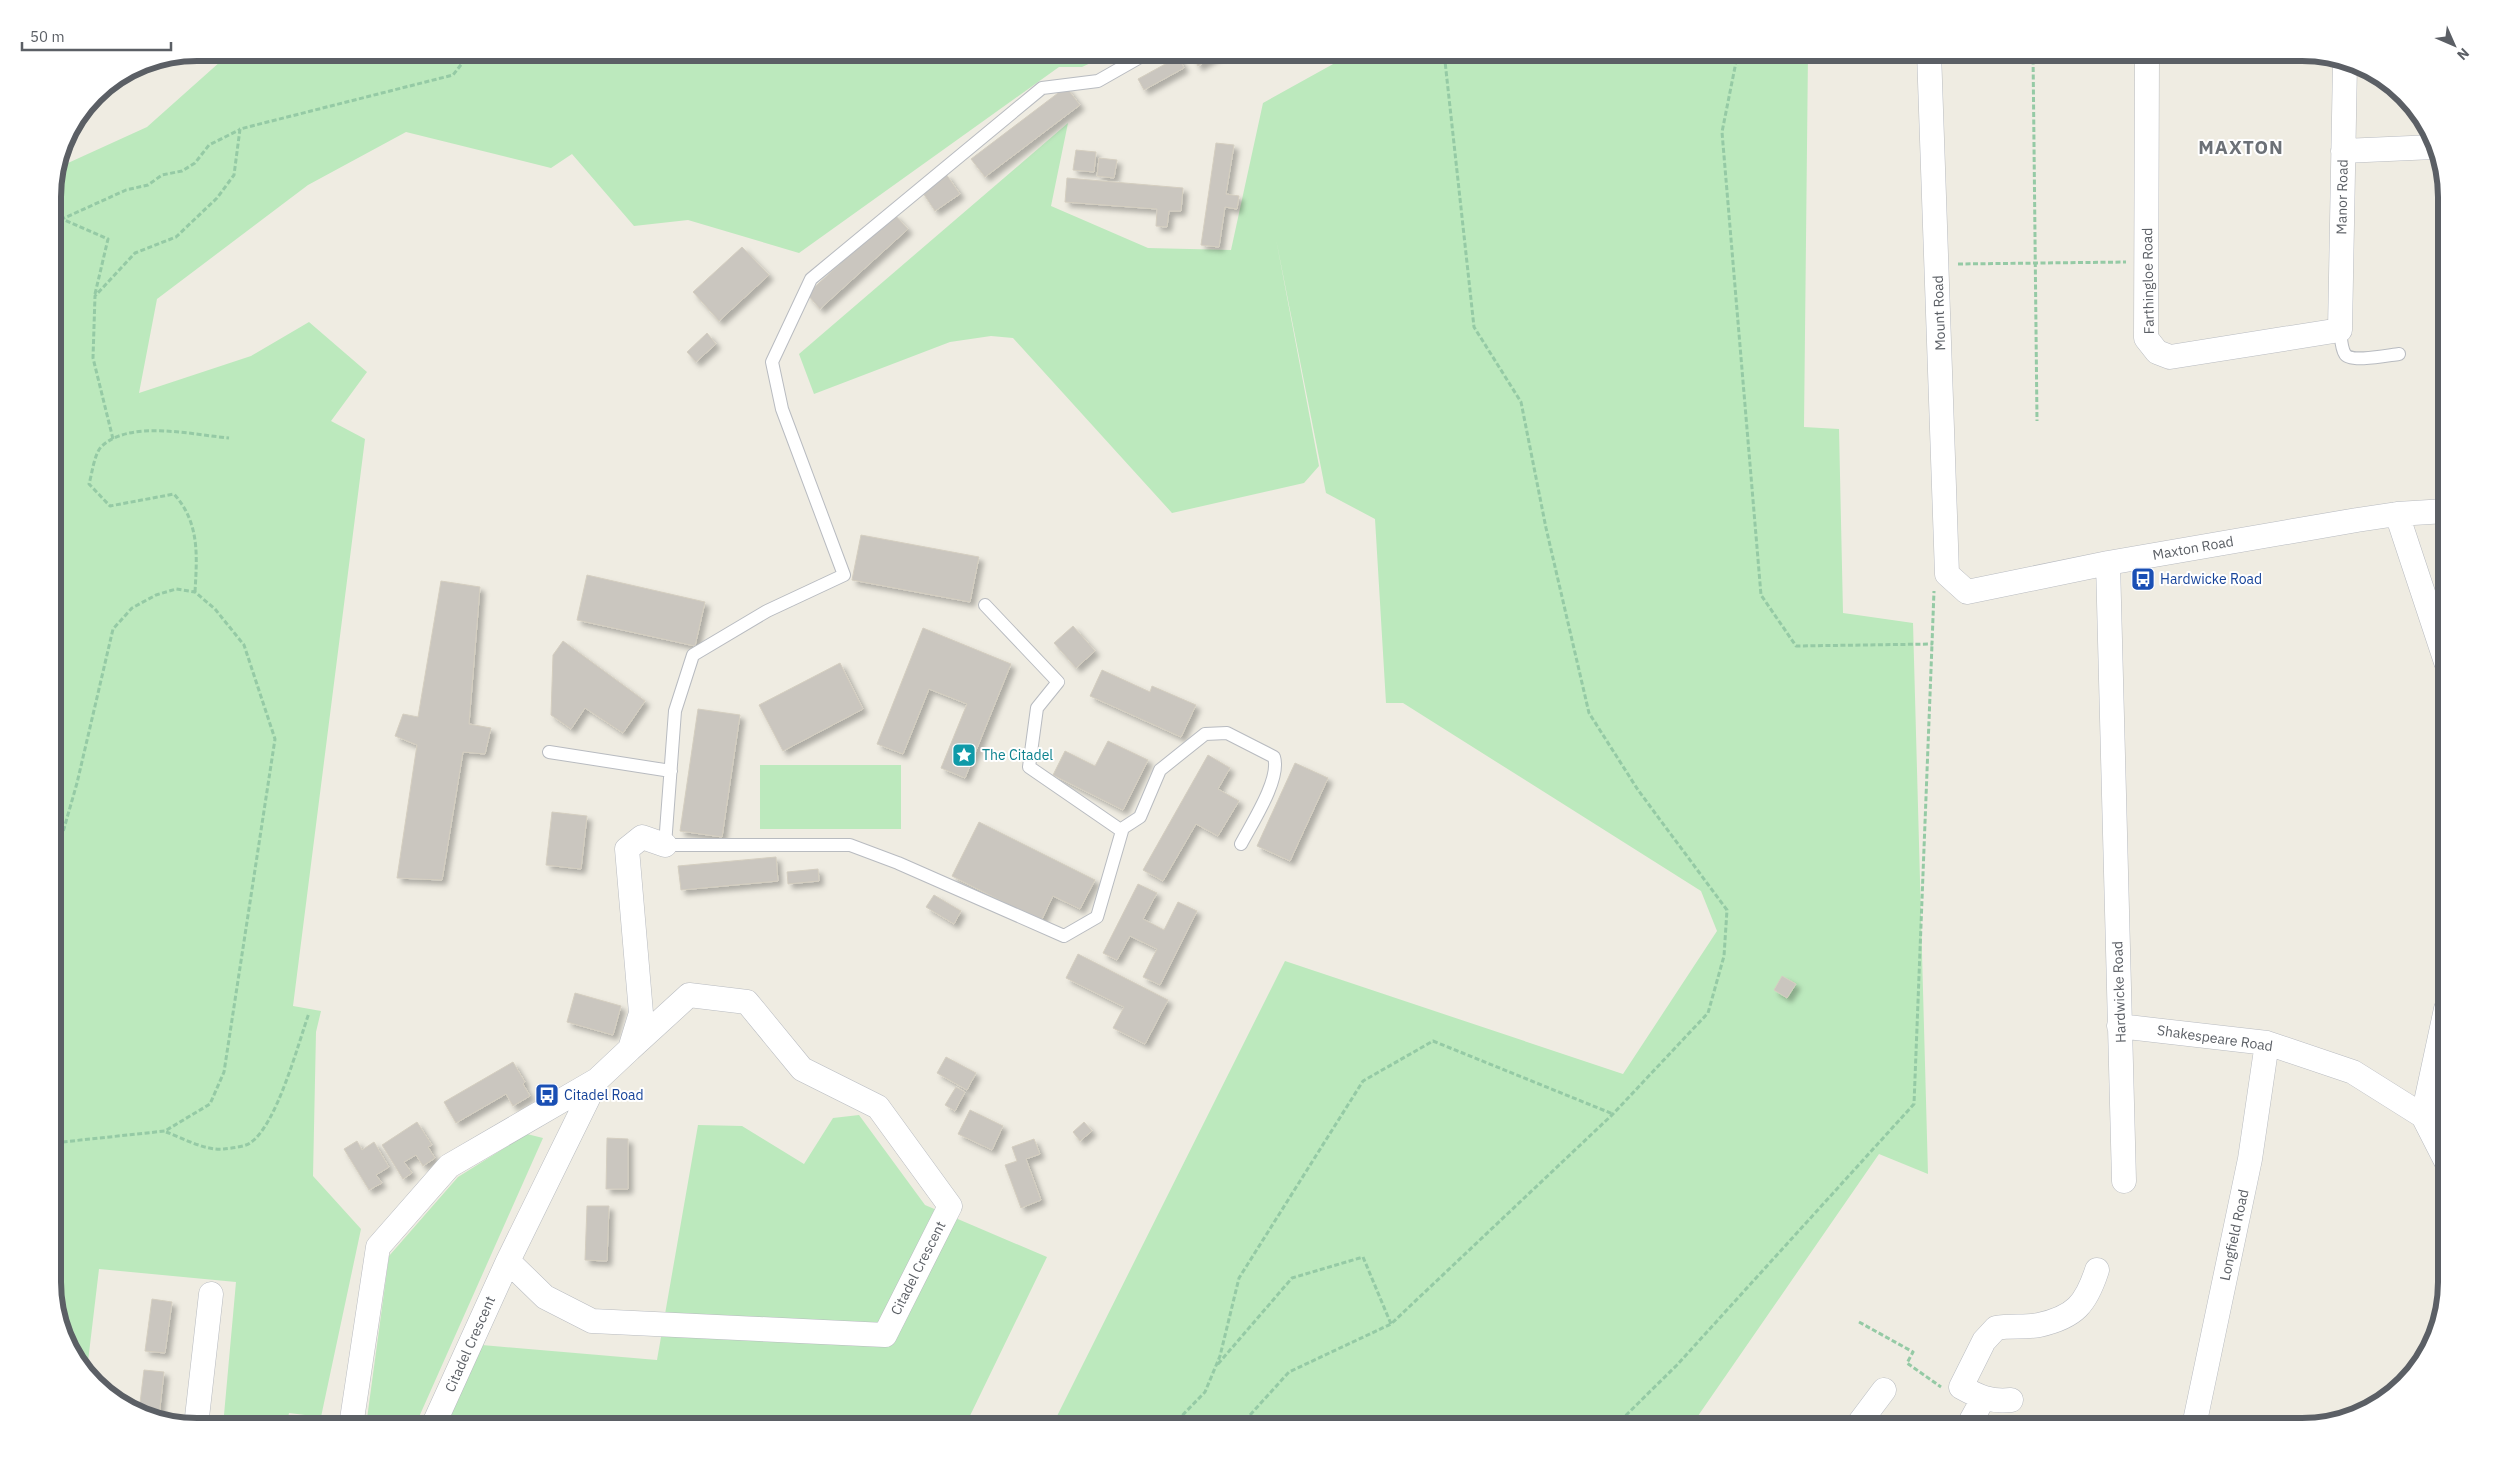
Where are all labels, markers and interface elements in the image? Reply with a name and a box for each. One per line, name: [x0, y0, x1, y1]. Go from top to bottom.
scale bar: [22, 20, 171, 52]
north arrow: [2429, 20, 2479, 70]
text: 50 m: [30, 27, 65, 46]
text: N: [2453, 44, 2473, 64]
district label: MAXTON: [2198, 135, 2284, 159]
street label: Manor Road: [2332, 159, 2352, 235]
street label: Farthingloe Road: [2138, 228, 2158, 334]
street label: Mount Road: [1929, 275, 1949, 351]
street label: Maxton Road: [2151, 532, 2235, 564]
bus stop icon: Hardwicke Road: [2130, 566, 2156, 592]
place label: Hardwicke Road: [2160, 570, 2262, 588]
place icon: The Citadel: [951, 742, 977, 768]
place label: The Citadel: [982, 746, 1053, 764]
street label: Hardwicke Road: [2108, 941, 2130, 1043]
street label: Shakespeare Road: [2156, 1021, 2274, 1055]
bus stop icon: Citadel Road: [534, 1082, 560, 1108]
place label: Citadel Road: [564, 1086, 644, 1104]
street label: Longfield Road: [2216, 1188, 2252, 1282]
street label: Citadel Crescent: [887, 1218, 950, 1318]
street label: Citadel Crescent: [441, 1293, 499, 1395]

